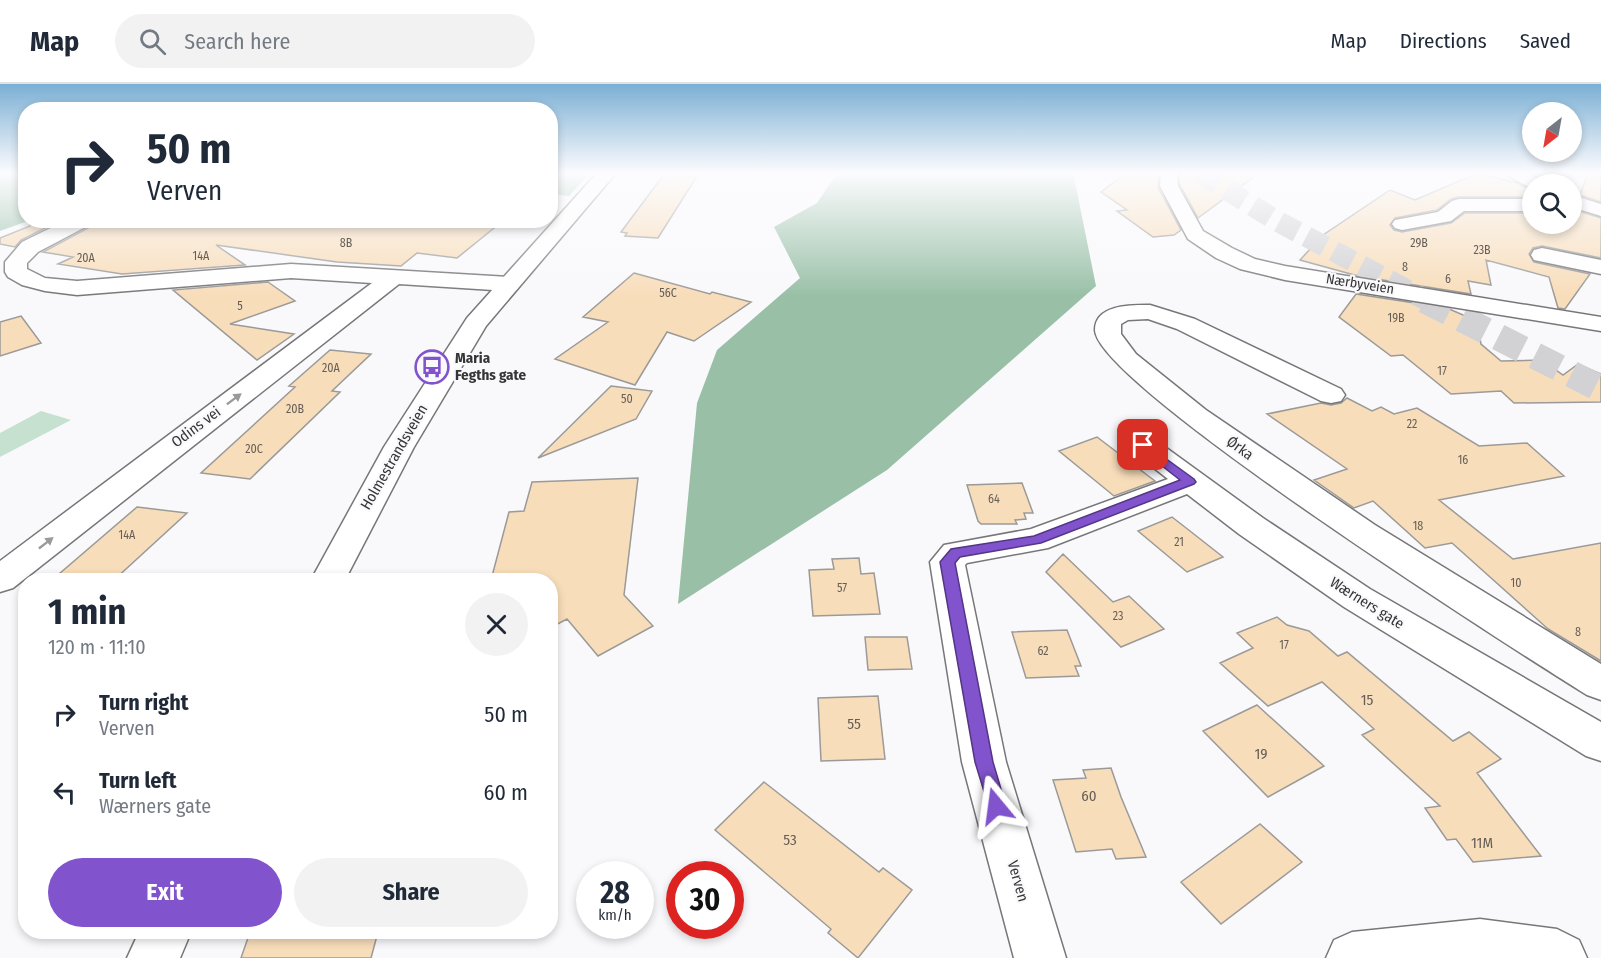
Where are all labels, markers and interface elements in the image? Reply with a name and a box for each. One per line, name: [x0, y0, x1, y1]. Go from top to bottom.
search box: [115, 14, 535, 68]
text: Map: [30, 25, 79, 58]
icon: search: [136, 25, 169, 58]
text: Search here: [184, 28, 290, 55]
text: Map: [1330, 28, 1367, 54]
text: Directions: [1400, 28, 1487, 54]
text: Saved: [1520, 28, 1571, 54]
north arrow: [1522, 102, 1582, 162]
map controls: [1522, 102, 1582, 234]
text: 50 m: [147, 124, 231, 174]
icon: right: [48, 126, 126, 204]
button: search: [1522, 174, 1582, 234]
text: Verven: [147, 175, 222, 207]
house number: 8B: [340, 236, 353, 250]
house number: 29B: [1410, 236, 1428, 250]
house number: 23B: [1473, 243, 1491, 257]
house number: 14A: [193, 249, 210, 263]
house number: 20A: [77, 251, 96, 265]
house number: 8: [1402, 260, 1408, 274]
street label: Nærbyveien: [1325, 270, 1395, 298]
house number: 6: [1445, 272, 1451, 286]
house number: 56C: [659, 286, 677, 300]
house number: 5: [237, 299, 243, 313]
house number: 19B: [1387, 311, 1405, 325]
bus stop icon: Maria Fegths gate: [414, 349, 450, 385]
place label: Maria Fegths gate: [455, 349, 527, 384]
house number: 20A: [322, 361, 341, 375]
house number: 17: [1437, 364, 1447, 378]
house number: 50: [621, 392, 633, 406]
one-way arrow: [227, 393, 242, 405]
street label: Holmestrandsveien: [357, 401, 431, 513]
house number: 20B: [286, 402, 304, 416]
street label: Odins vei: [168, 403, 224, 451]
house number: 22: [1407, 417, 1417, 431]
pin: [1117, 419, 1168, 470]
icon: arrive: [1126, 428, 1159, 461]
street label: Ørka: [1223, 432, 1257, 464]
house number: 20C: [245, 442, 263, 456]
house number: 16: [1458, 453, 1468, 467]
house number: 64: [988, 492, 1000, 506]
house number: 18: [1413, 519, 1423, 533]
house number: 14A: [119, 528, 136, 542]
house number: 21: [1174, 535, 1184, 549]
one-way arrow: [38, 537, 54, 550]
street label: Wærners gate: [1327, 573, 1407, 633]
house number: 10: [1511, 576, 1521, 590]
house number: 57: [837, 581, 847, 595]
text: 1 min: [48, 590, 126, 634]
button: close: [465, 593, 528, 656]
house number: 23: [1113, 609, 1123, 623]
house number: 8: [1575, 625, 1581, 639]
text: 120 m · 11:10: [48, 635, 146, 659]
house number: 17: [1279, 638, 1289, 652]
house number: 62: [1037, 644, 1049, 658]
text: Turn right: [99, 689, 188, 716]
house number: 15: [1361, 691, 1373, 709]
icon: right: [48, 698, 81, 731]
text: 50 m: [484, 701, 528, 728]
house number: 55: [847, 715, 861, 733]
text: Verven: [99, 716, 155, 740]
house number: 19: [1254, 745, 1268, 763]
text: Turn left: [99, 767, 177, 794]
position arrow: [964, 774, 1028, 838]
icon: left: [48, 776, 81, 809]
text: 60 m: [484, 779, 528, 806]
house number: 60: [1081, 787, 1097, 805]
text: Wærners gate: [99, 794, 211, 818]
house number: 53: [783, 831, 797, 849]
house number: 11M: [1471, 834, 1493, 852]
button: Exit: [48, 858, 282, 927]
button: Share: [294, 858, 528, 927]
street label: Verven: [1004, 858, 1032, 904]
speed limit sign: 30: [666, 861, 744, 939]
text: 28: [600, 875, 630, 911]
text: km/h: [598, 906, 632, 924]

